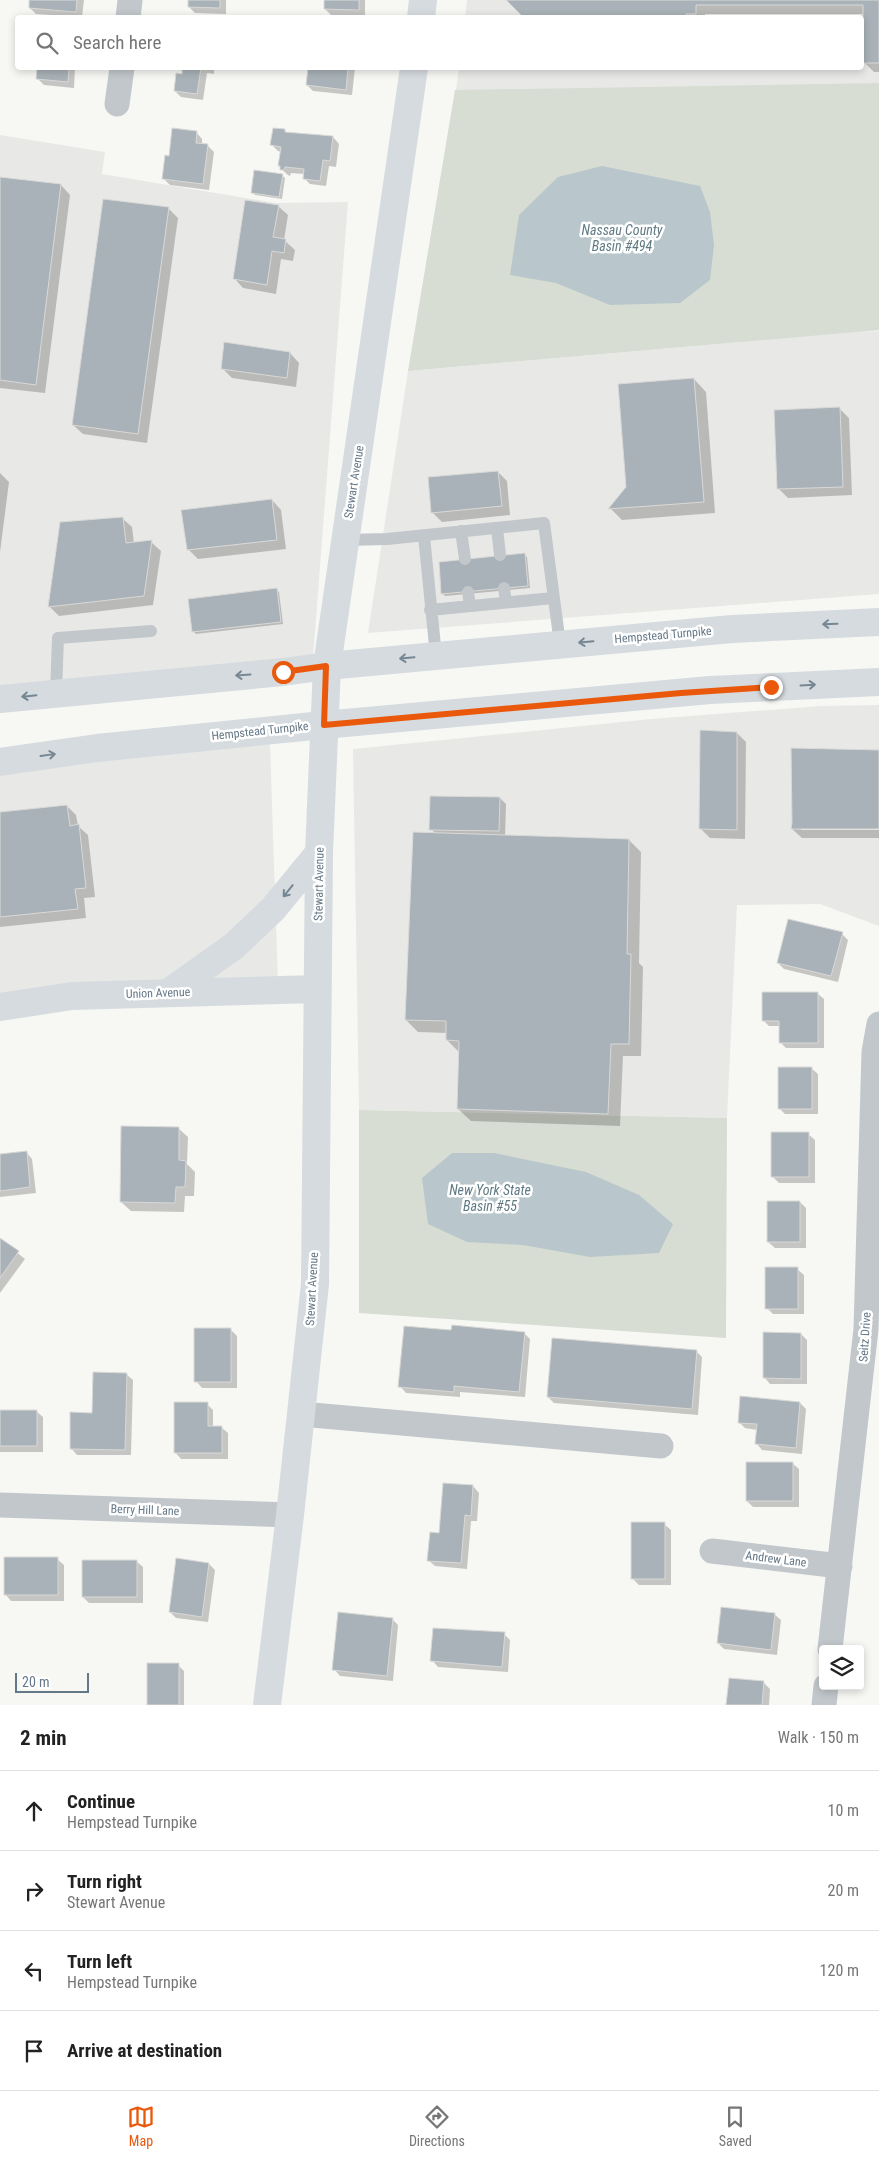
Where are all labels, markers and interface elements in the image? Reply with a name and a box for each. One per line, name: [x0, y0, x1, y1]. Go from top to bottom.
search box: [15, 15, 864, 70]
icon: search: [33, 29, 61, 57]
text: Search here: [73, 31, 161, 54]
water label: Nassau County Basin #494: [582, 222, 663, 254]
street label: Stewart Avenue: [341, 444, 367, 520]
one-way arrow: [823, 620, 839, 629]
street label: Hempstead Turnpike: [614, 624, 713, 646]
one-way arrow: [578, 637, 594, 647]
one-way arrow: [399, 654, 415, 663]
route start: [272, 661, 295, 684]
one-way arrow: [236, 671, 252, 680]
route end: [760, 676, 783, 699]
one-way arrow: [800, 681, 816, 690]
one-way arrow: [22, 691, 38, 701]
street label: Hempstead Turnpike: [211, 719, 310, 743]
one-way arrow: [40, 750, 56, 760]
street label: Stewart Avenue: [311, 847, 327, 921]
one-way arrow: [283, 884, 294, 897]
street label: Union Avenue: [126, 985, 191, 1001]
water label: New York State Basin #55: [449, 1182, 531, 1214]
street label: Stewart Avenue: [303, 1251, 321, 1326]
street label: Seitz Drive: [856, 1311, 874, 1362]
street label: Berry Hill Lane: [110, 1502, 180, 1518]
street label: Andrew Lane: [745, 1548, 808, 1570]
map controls: [819, 1645, 864, 1690]
button: layers: [819, 1645, 864, 1690]
scale bar: [15, 1670, 89, 1693]
text: 20 m: [22, 1674, 50, 1690]
text: 2 min: [20, 1726, 67, 1750]
text: Walk · 150 m: [778, 1728, 859, 1747]
text: Continue: [67, 1790, 135, 1813]
icon: ahead: [20, 1797, 48, 1825]
text: 10 m: [827, 1801, 859, 1820]
text: Hempstead Turnpike: [67, 1813, 197, 1832]
text: Turn right: [67, 1870, 142, 1893]
icon: right: [20, 1877, 48, 1905]
text: 20 m: [827, 1881, 859, 1900]
text: Stewart Avenue: [67, 1893, 165, 1912]
text: Turn left: [67, 1950, 132, 1973]
icon: left: [20, 1957, 48, 1985]
text: 120 m: [820, 1961, 859, 1980]
text: Hempstead Turnpike: [67, 1973, 197, 1992]
icon: arrive: [20, 2037, 48, 2065]
text: Arrive at destination: [67, 2039, 222, 2062]
tab: Map: [127, 2103, 155, 2149]
tab: Directions: [409, 2103, 465, 2149]
tab: Saved: [719, 2103, 752, 2149]

